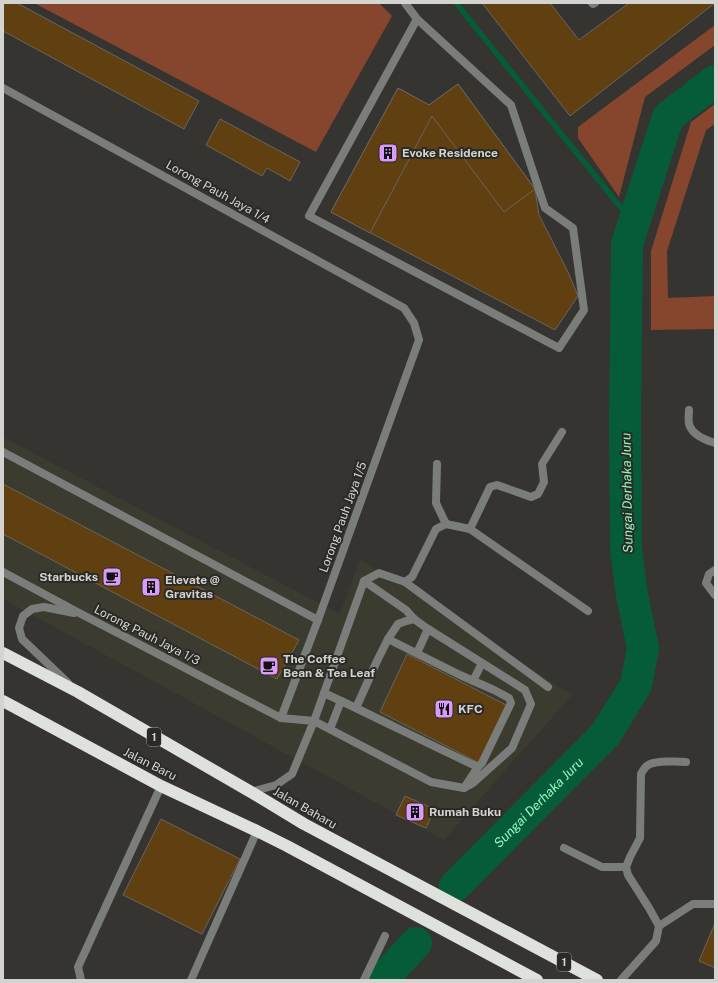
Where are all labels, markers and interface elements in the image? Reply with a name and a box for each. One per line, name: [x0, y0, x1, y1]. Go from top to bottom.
building icon: Evoke Residence: [377, 142, 399, 164]
place label: Evoke Residence: [402, 146, 498, 160]
street label: Lorong Pauh Jaya 1/4: [164, 158, 273, 227]
water label: Sungai Derhaka Juru: [618, 433, 636, 553]
street label: Lorong Pauh Jaya 1/5: [316, 459, 370, 574]
cafe icon: Starbucks: [101, 566, 123, 588]
place label: Starbucks: [39, 570, 98, 584]
place label: Elevate @ Gravitas: [165, 573, 220, 601]
building icon: Elevate @ Gravitas: [140, 576, 162, 598]
street label: Lorong Pauh Jaya 1/3: [92, 602, 202, 668]
place label: The Coffee Bean & Tea Leaf: [283, 652, 375, 680]
cafe icon: The Coffee Bean & Tea Leaf: [258, 655, 280, 677]
restaurant icon: KFC: [433, 698, 455, 720]
place label: KFC: [458, 702, 483, 716]
road number: 1: [147, 728, 161, 746]
street label: Jalan Baru: [121, 745, 179, 783]
water label: Sungai Derhaka Juru: [490, 754, 586, 850]
street label: Jalan Baharu: [271, 784, 339, 832]
building icon: Rumah Buku: [404, 801, 426, 823]
place label: Rumah Buku: [429, 805, 501, 819]
road number: 1: [557, 953, 571, 971]

